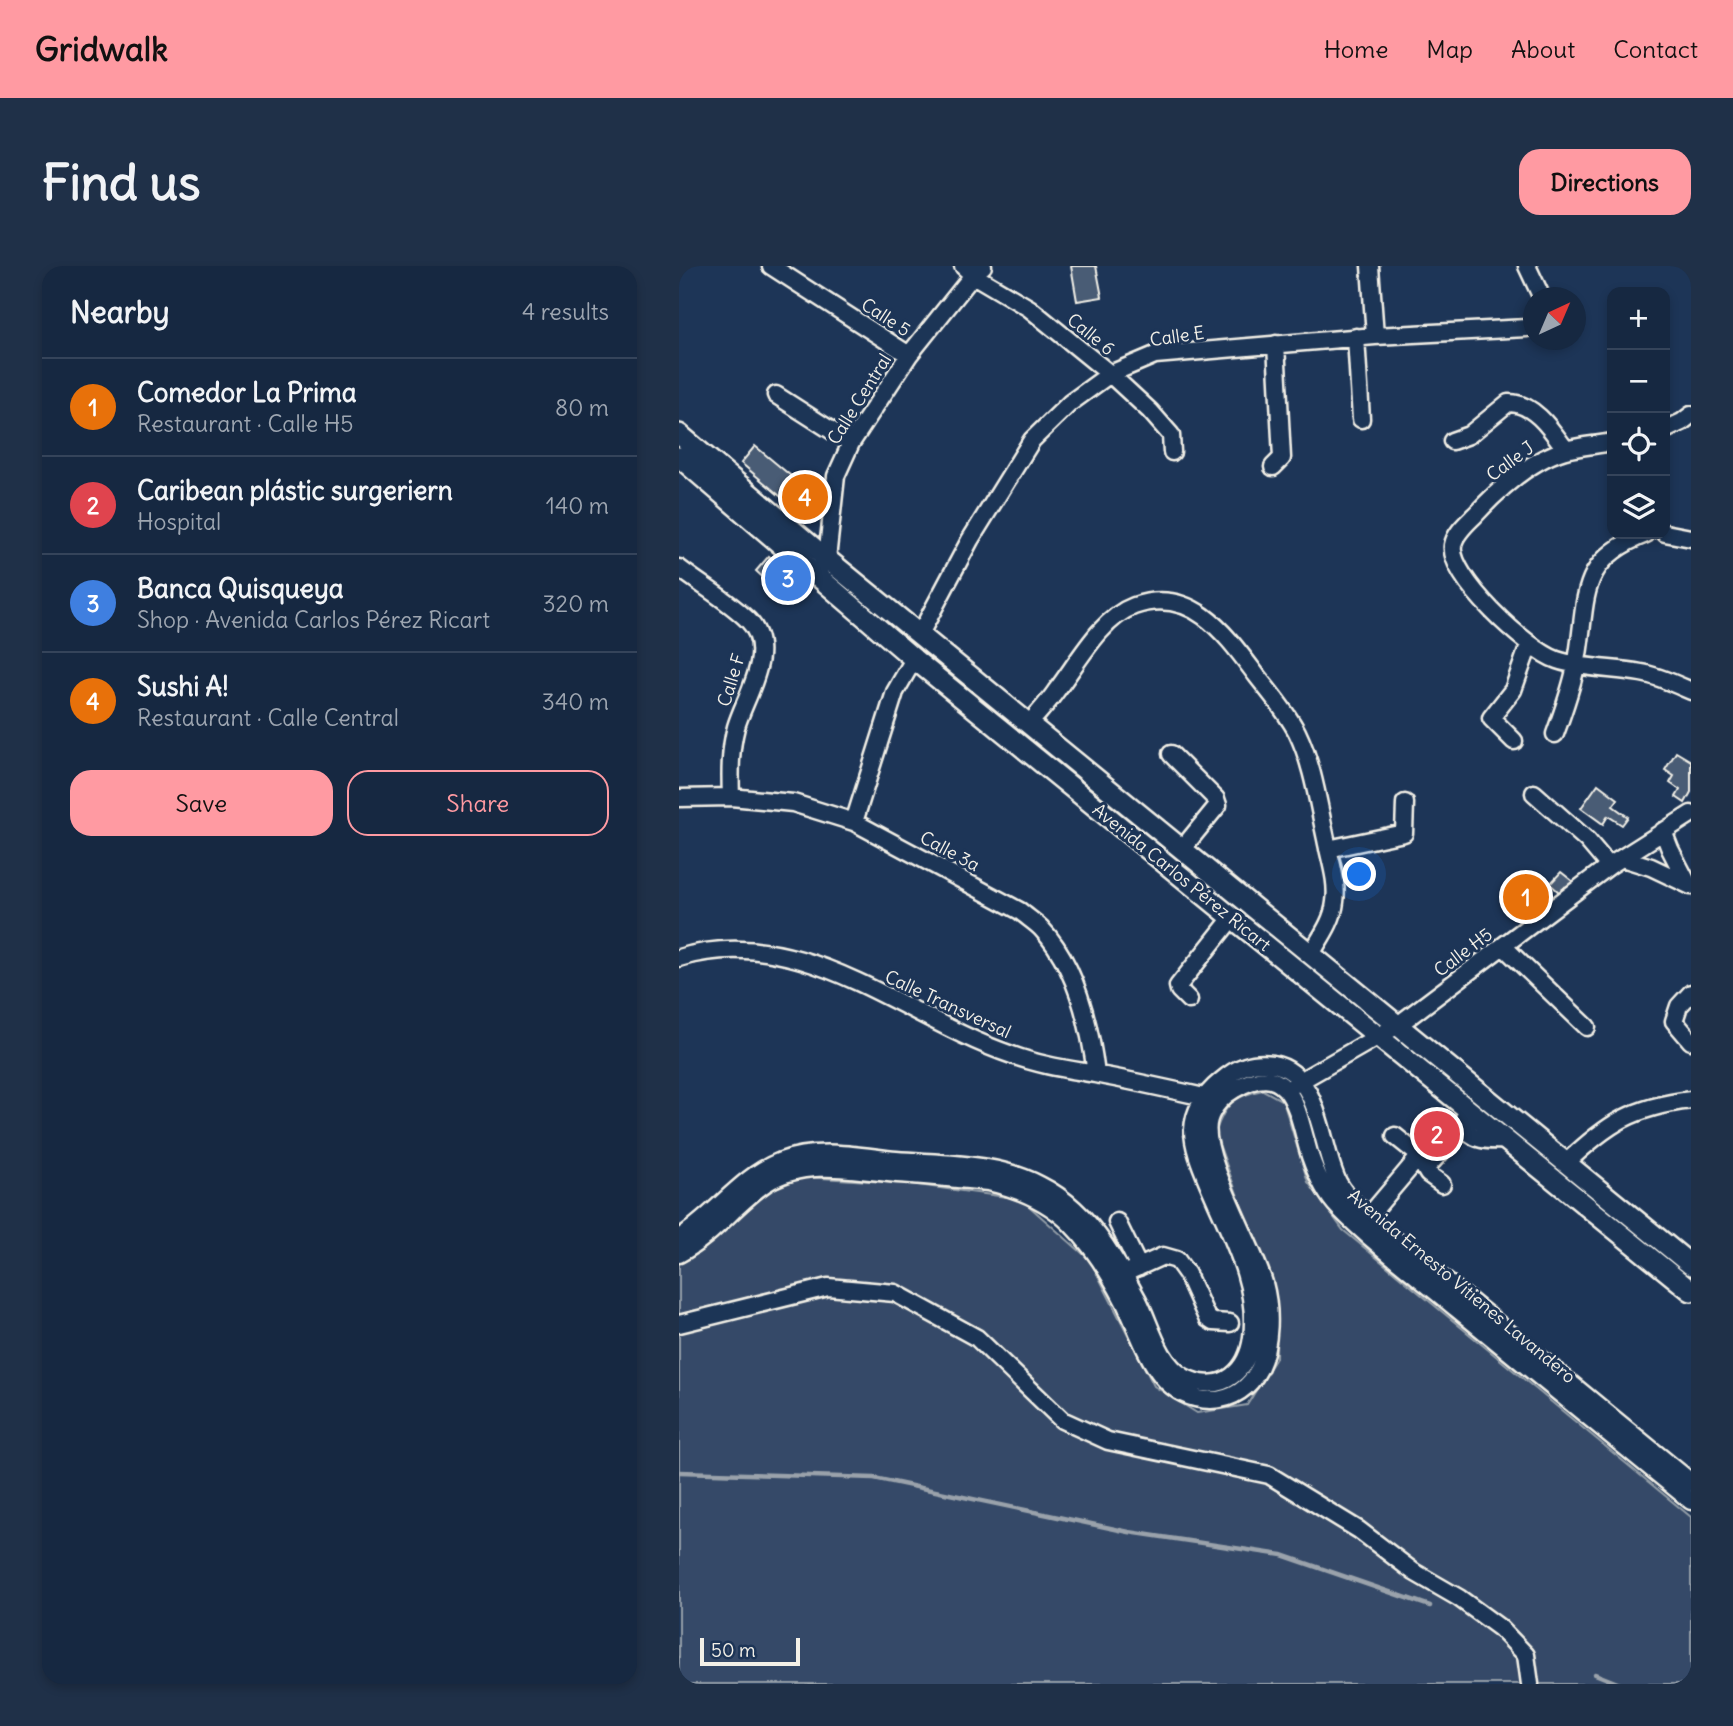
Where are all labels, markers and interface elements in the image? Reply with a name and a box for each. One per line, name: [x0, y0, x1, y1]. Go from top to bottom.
text: Gridwalk: [35, 28, 168, 70]
text: Home: [1324, 34, 1388, 64]
text: Map: [1426, 34, 1473, 64]
text: About: [1511, 34, 1575, 64]
text: Contact: [1613, 34, 1698, 64]
button: Directions: [1519, 149, 1691, 215]
text: Find us: [42, 152, 200, 213]
north arrow: [1523, 287, 1586, 350]
map controls: [1607, 287, 1670, 539]
button: +: [1607, 287, 1670, 350]
text: Nearby: [70, 293, 170, 331]
street label: Calle 5: [857, 293, 915, 341]
text: 4 results: [522, 297, 609, 326]
street label: Calle 6: [1063, 308, 1119, 360]
street label: Calle E: [1148, 321, 1206, 351]
street label: Calle Central: [822, 349, 896, 449]
button: −: [1607, 350, 1670, 413]
text: Comedor La Prima: [137, 376, 357, 409]
text: 1: [88, 393, 98, 422]
text: 80 m: [555, 393, 609, 422]
text: Restaurant · Calle H5: [137, 409, 353, 438]
button: locate: [1607, 413, 1670, 476]
street label: Calle J: [1482, 436, 1538, 486]
pin: 4: [782, 471, 828, 523]
text: Caribean plástic surgeriern: [137, 474, 453, 507]
button: layers: [1607, 476, 1670, 539]
text: 2: [87, 491, 99, 520]
text: 140 m: [546, 491, 609, 520]
text: Hospital: [137, 507, 221, 536]
pin: 3: [765, 552, 811, 604]
text: Banca Quisqueya: [137, 572, 344, 605]
text: 3: [86, 589, 100, 618]
text: 320 m: [543, 589, 609, 618]
text: Shop · Avenida Carlos Pérez Ricart: [137, 605, 490, 634]
street label: Calle F: [712, 651, 750, 709]
text: Sushi A!: [137, 670, 228, 703]
text: 4: [86, 687, 100, 716]
text: 340 m: [542, 687, 609, 716]
text: Restaurant · Calle Central: [137, 703, 399, 732]
button: Save: [70, 770, 333, 836]
button: Share: [347, 770, 609, 836]
street label: Avenida Carlos Pérez Ricart: [1088, 798, 1276, 956]
street label: Calle 3a: [916, 826, 984, 876]
your location: [1342, 857, 1376, 891]
pin: 1: [1503, 871, 1549, 923]
street label: Calle H5: [1429, 923, 1497, 981]
street label: Calle Transversal: [881, 965, 1015, 1043]
pin: 2: [1414, 1108, 1460, 1160]
street label: Avenida Ernesto Vitienes Lavandero: [1343, 1184, 1581, 1388]
scale bar: [700, 1635, 800, 1667]
text: 50 m: [711, 1638, 756, 1662]

